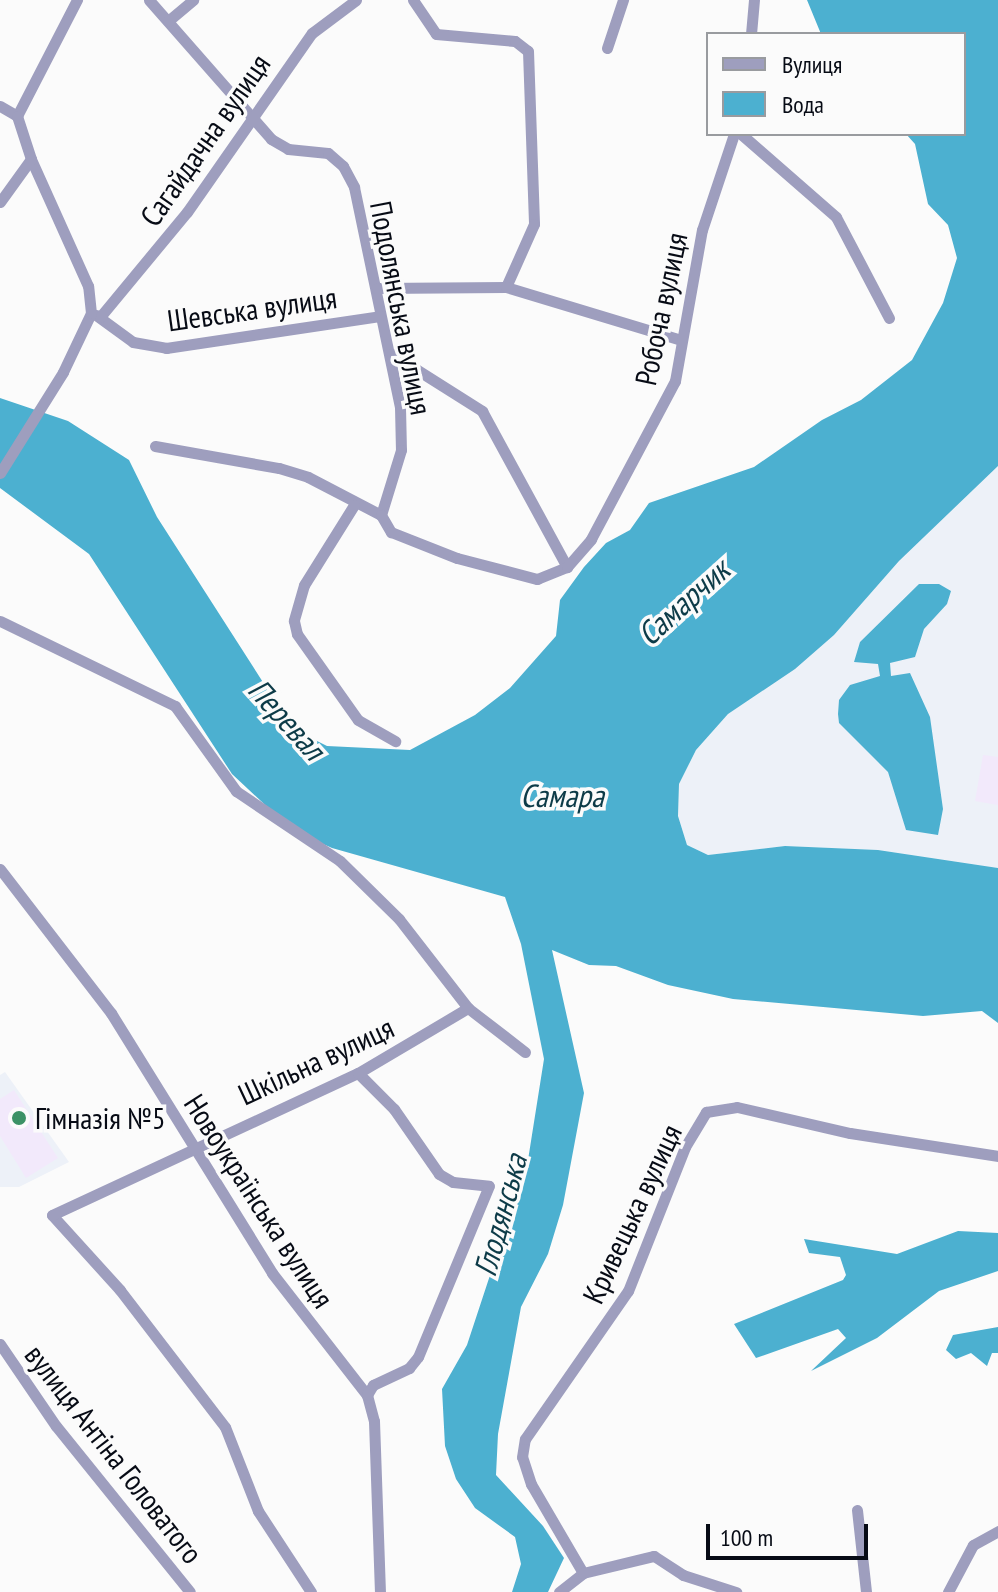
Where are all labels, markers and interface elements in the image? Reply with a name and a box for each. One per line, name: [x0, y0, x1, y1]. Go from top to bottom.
legend: [706, 32, 966, 136]
street label: Сагайдачна вулиця: [132, 47, 278, 233]
text: Вулиця: [782, 49, 842, 80]
text: Вода: [782, 89, 824, 120]
street label: Подолянська вулиця: [363, 198, 439, 418]
street label: Робоча вулиця: [627, 229, 695, 389]
street label: Шевська вулиця: [165, 279, 339, 339]
water label: Самарчик: [629, 551, 737, 653]
water label: Перевал: [241, 671, 333, 767]
water label: Самара: [520, 776, 604, 814]
street label: Шкільна вулиця: [233, 1009, 399, 1113]
street label: Новоукраїнська вулиця: [177, 1088, 341, 1314]
place label: Гімназія №5: [35, 1100, 166, 1136]
marker: Гімназія №5: [10, 1109, 28, 1127]
street label: Кривецька вулиця: [575, 1119, 689, 1309]
water label: Глодянська: [465, 1150, 535, 1280]
street label: вулиця Антіна Головатого: [17, 1337, 211, 1571]
scale bar: [710, 1508, 872, 1558]
text: 100 m: [720, 1522, 773, 1553]

